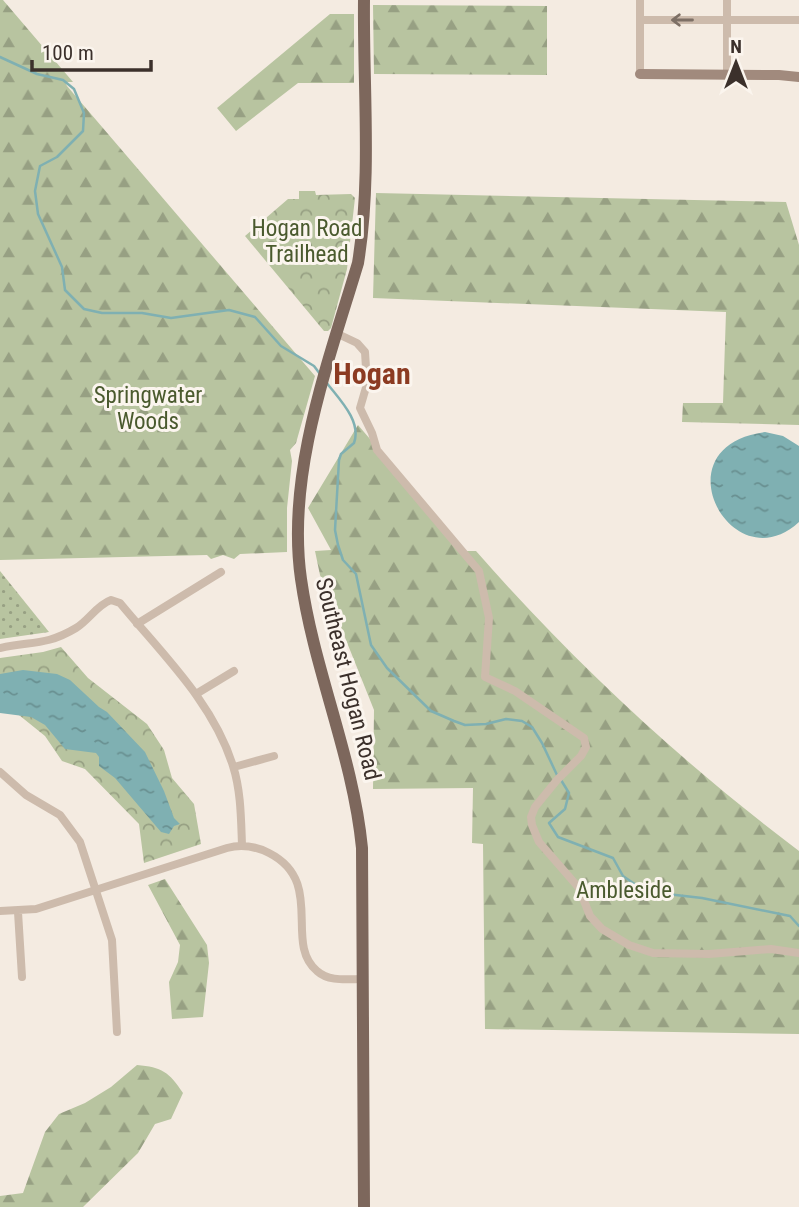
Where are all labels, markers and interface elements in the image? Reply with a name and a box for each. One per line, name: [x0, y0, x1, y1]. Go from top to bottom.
one-way arrow: [671, 13, 694, 27]
scale bar: [32, 28, 150, 72]
north arrow: [701, 28, 771, 98]
text: N: [730, 35, 742, 58]
text: 100 m: [42, 41, 94, 65]
park label: Hogan Road Trailhead: [252, 215, 362, 268]
district label: Hogan: [333, 356, 411, 391]
park label: Springwater Woods: [94, 382, 202, 435]
street label: Southeast Hogan Road: [310, 575, 386, 783]
park label: Ambleside: [576, 877, 672, 904]

